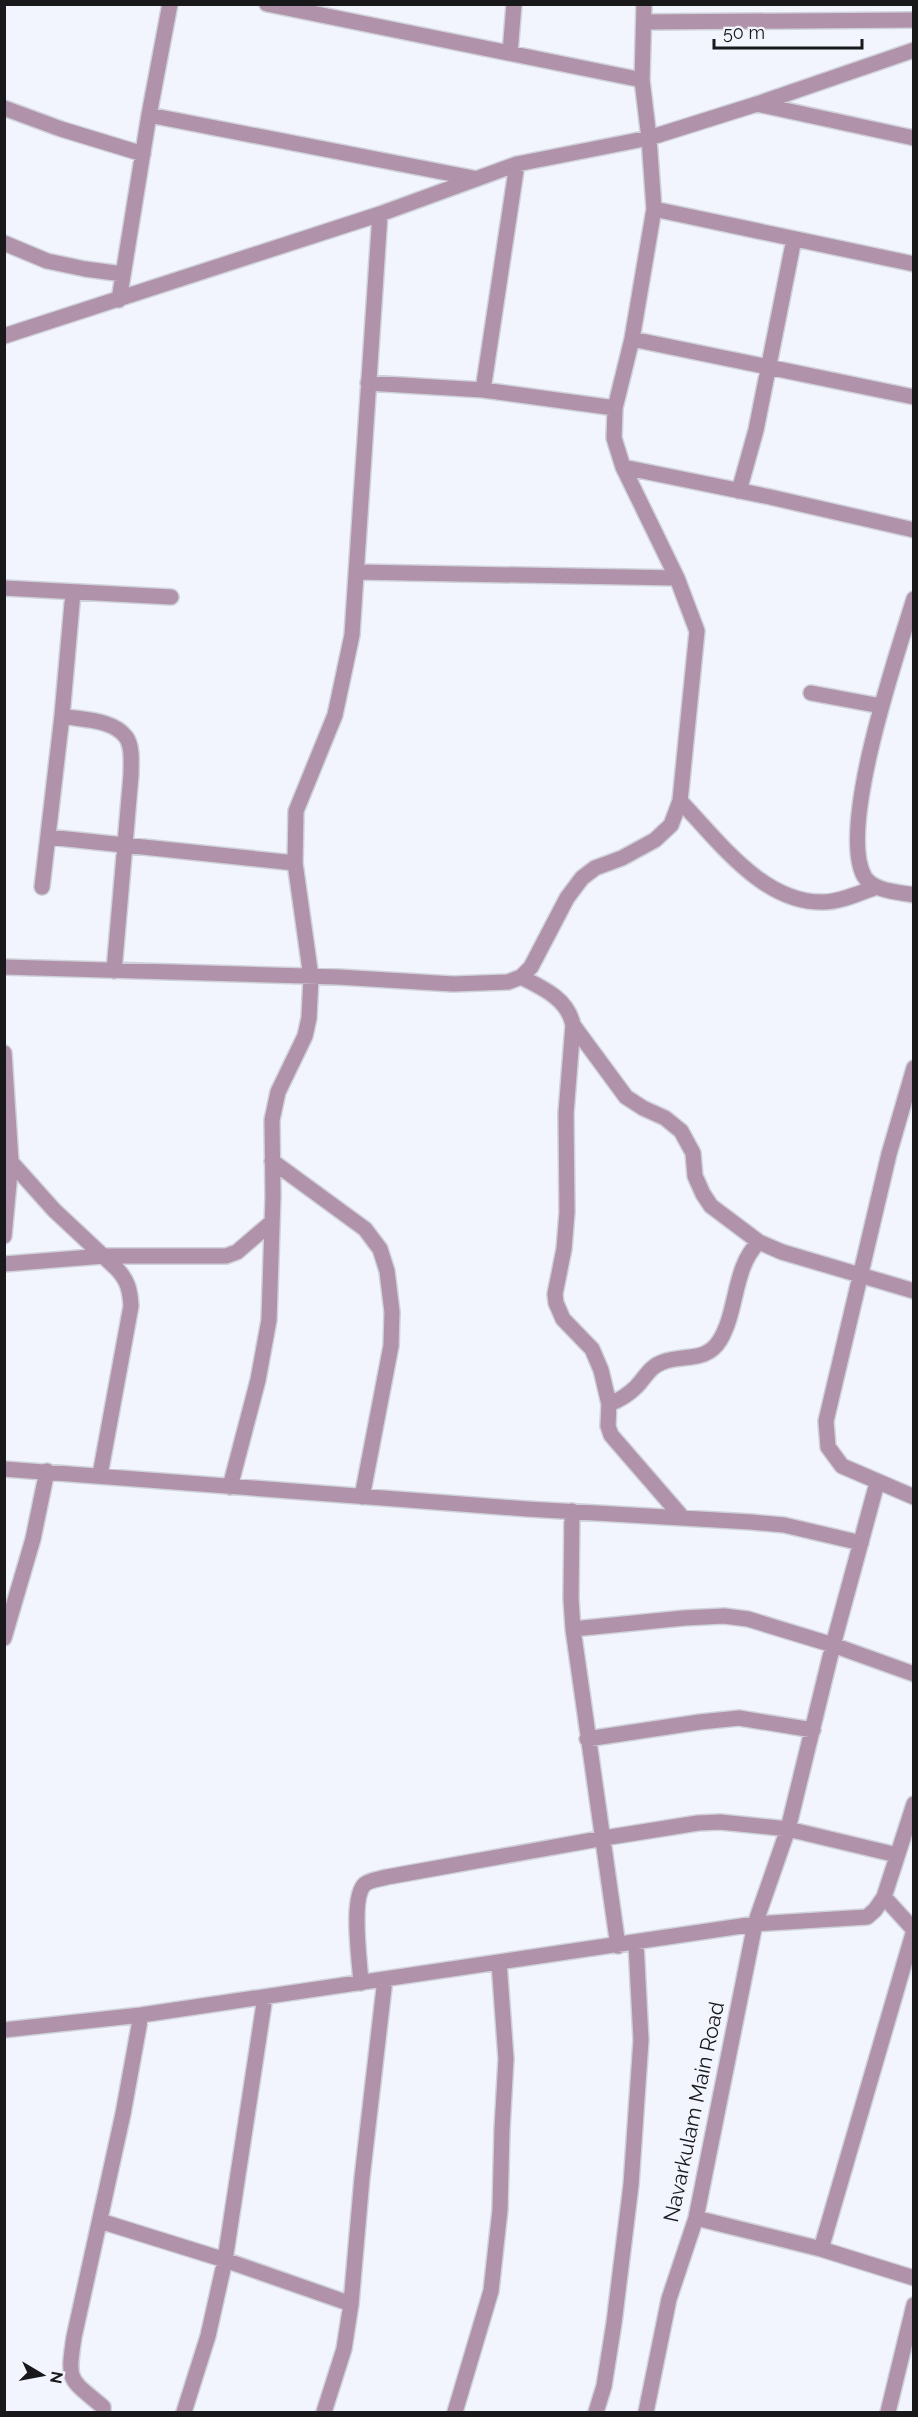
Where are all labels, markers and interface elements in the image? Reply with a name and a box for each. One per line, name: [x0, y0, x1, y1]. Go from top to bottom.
scale bar: [714, 12, 862, 50]
text: 50 m: [723, 22, 765, 43]
street label: Navarkulam Main Road: [658, 1999, 729, 2224]
north arrow: [12, 2345, 72, 2405]
text: N: [46, 2370, 67, 2385]

